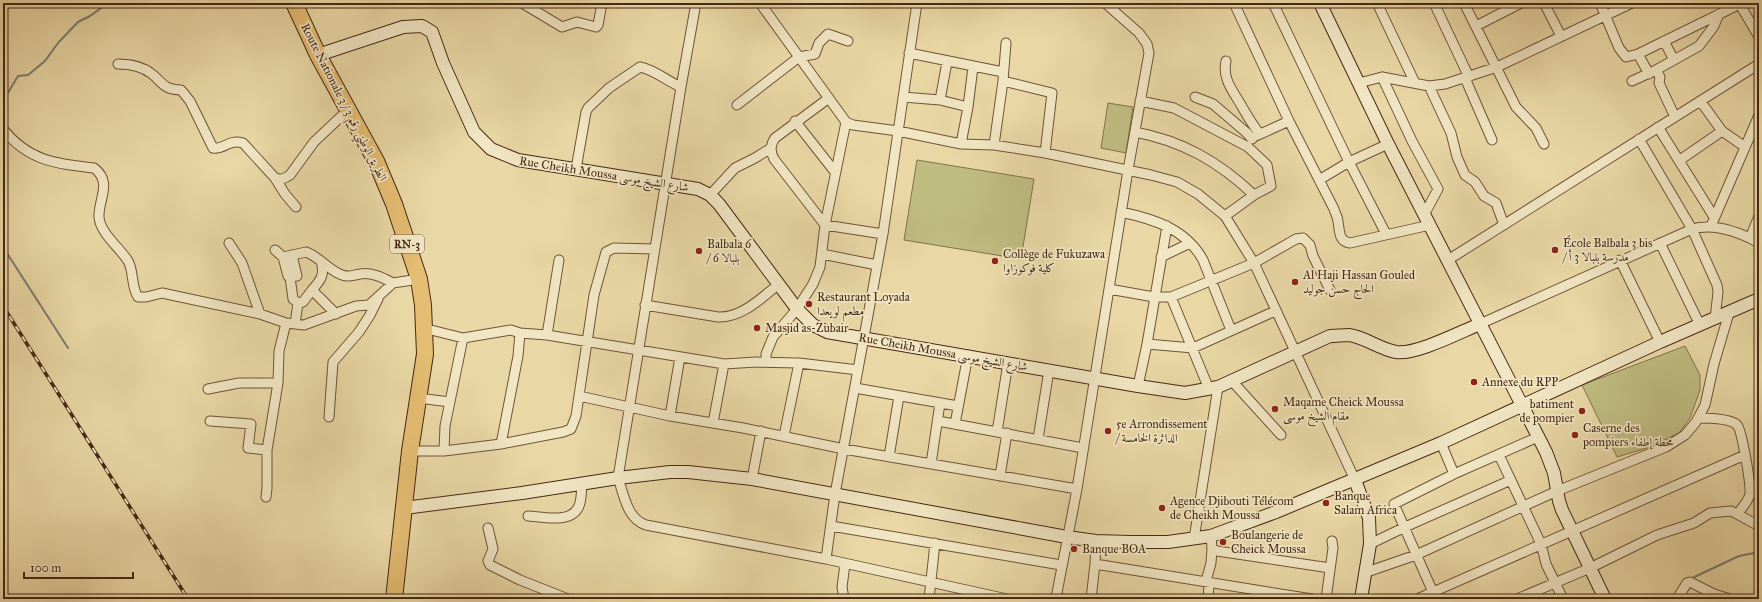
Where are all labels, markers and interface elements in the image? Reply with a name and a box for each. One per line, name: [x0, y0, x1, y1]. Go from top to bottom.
street label: Route Nationale 3 / الطريق الوطني رقم 3: [294, 21, 390, 186]
street label: Rue Cheikh Moussa شارع الشيخ موسى: [518, 154, 690, 198]
place label: École Balbala 3 bis / مدرسة بلبالا 3 أ: [1562, 234, 1652, 264]
road number: RN-3: [390, 235, 424, 253]
place label: Balbala 6 / بلبالا 6: [706, 237, 752, 265]
marker: École Balbala 3 bis / مدرسة بلبالا 3 أ: [1550, 245, 1560, 255]
marker: Balbala 6 / بلبالا 6: [694, 246, 704, 256]
place label: Collège de Fukuzawa كلية فوكوزاوا: [1003, 247, 1106, 276]
marker: Collège de Fukuzawa كلية فوكوزاوا: [990, 256, 1000, 266]
place label: Al Haji Hassan Gouled الحاج حسن جوليد: [1302, 268, 1415, 300]
marker: Al Haji Hassan Gouled الحاج حسن جوليد: [1290, 277, 1300, 287]
place label: Restaurant Loyada مطعم لويعدا: [817, 290, 911, 322]
marker: Restaurant Loyada مطعم لويعدا: [804, 299, 814, 309]
place label: Masjid as-Zubair: [765, 321, 849, 335]
marker: Masjid as-Zubair: [752, 323, 762, 333]
street label: Rue Cheikh Moussa شارع الشيخ موسى: [857, 330, 1029, 378]
place label: Annexe du RPP: [1481, 375, 1558, 389]
marker: Annexe du RPP: [1469, 377, 1479, 387]
place label: Maqame Cheick Moussa مقام الشيخ موسى: [1283, 395, 1405, 427]
place label: batiment de pompier: [1519, 397, 1575, 425]
marker: Maqame Cheick Moussa مقام الشيخ موسى: [1270, 404, 1280, 414]
marker: batiment de pompier: [1577, 406, 1587, 416]
place label: 5e Arrondissement / الدائرة الخامسة: [1115, 417, 1208, 445]
place label: Caserne des pompiers محطة إطفاء: [1582, 421, 1674, 450]
marker: 5e Arrondissement / الدائرة الخامسة: [1103, 426, 1113, 436]
marker: Caserne des pompiers محطة إطفاء: [1570, 430, 1580, 440]
place label: Banque Salam Africa: [1334, 489, 1398, 517]
place label: Agence Djibouti Télécom de Cheikh Moussa: [1169, 494, 1294, 522]
marker: Banque Salam Africa: [1321, 498, 1331, 508]
marker: Agence Djibouti Télécom de Cheikh Moussa: [1157, 503, 1167, 513]
place label: Boulangerie de Cheick Moussa: [1231, 528, 1307, 556]
marker: Boulangerie de Cheick Moussa: [1218, 537, 1228, 547]
place label: Banque BOA: [1082, 542, 1146, 557]
marker: Banque BOA: [1069, 544, 1079, 554]
scale bar: [24, 554, 133, 580]
text: 100 m: [30, 561, 61, 575]

